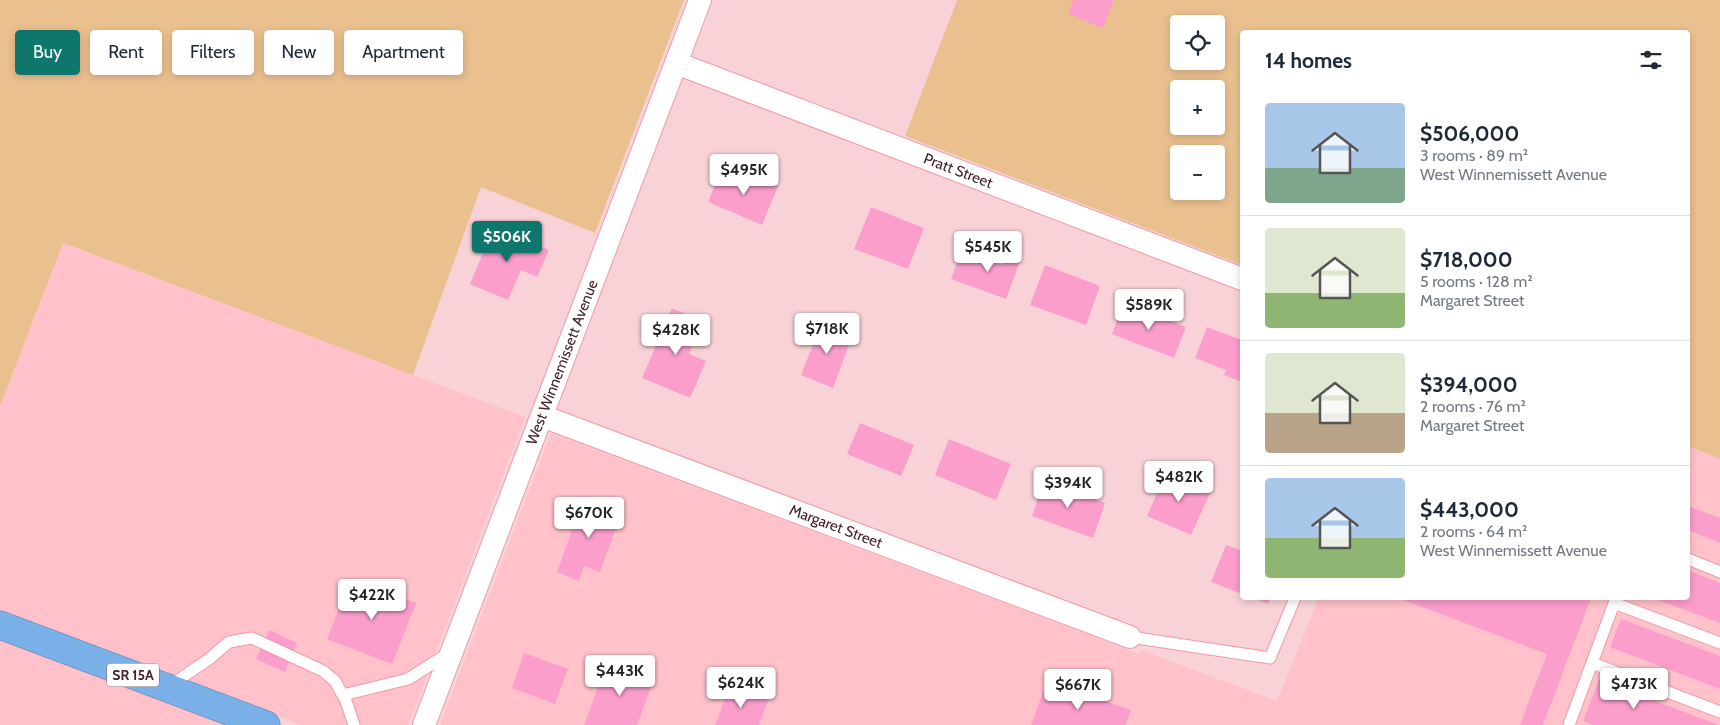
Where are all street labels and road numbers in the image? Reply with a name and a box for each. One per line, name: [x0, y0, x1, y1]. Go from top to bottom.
street label: Pratt Street: [921, 149, 995, 192]
street label: West Winnemissett Avenue: [522, 277, 602, 448]
street label: Margaret Street: [787, 501, 885, 552]
road number: SR 15A: [107, 664, 159, 686]

